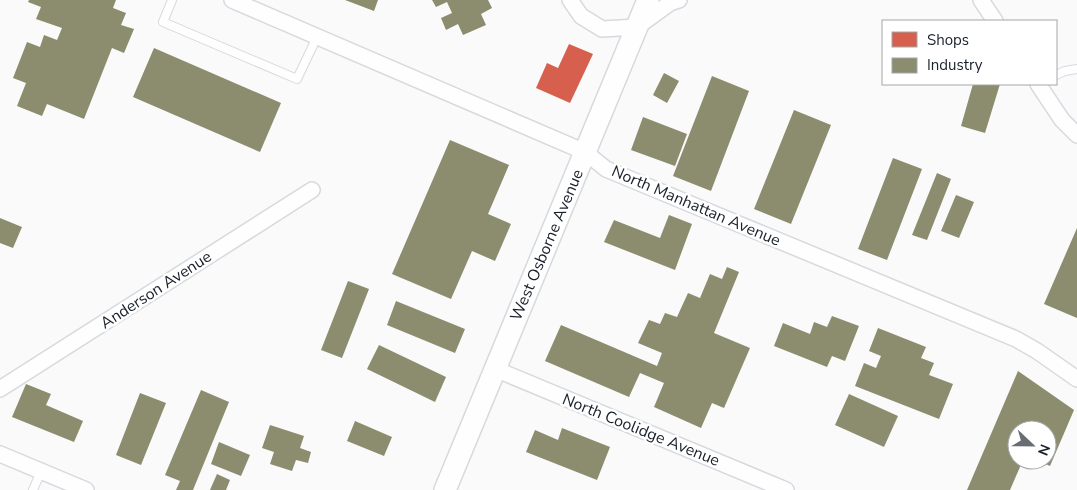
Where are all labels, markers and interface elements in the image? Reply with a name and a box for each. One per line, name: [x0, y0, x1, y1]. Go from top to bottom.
legend: [882, 20, 1057, 85]
text: Shops: [927, 30, 969, 50]
text: Industry: [927, 55, 983, 75]
street label: North Manhattan Avenue: [608, 160, 784, 252]
street label: West Osborne Avenue: [505, 166, 589, 324]
street label: Anderson Avenue: [96, 246, 216, 334]
street label: North Coolidge Avenue: [559, 388, 723, 472]
north arrow: [1007, 420, 1057, 470]
text: N: [1033, 441, 1054, 458]

